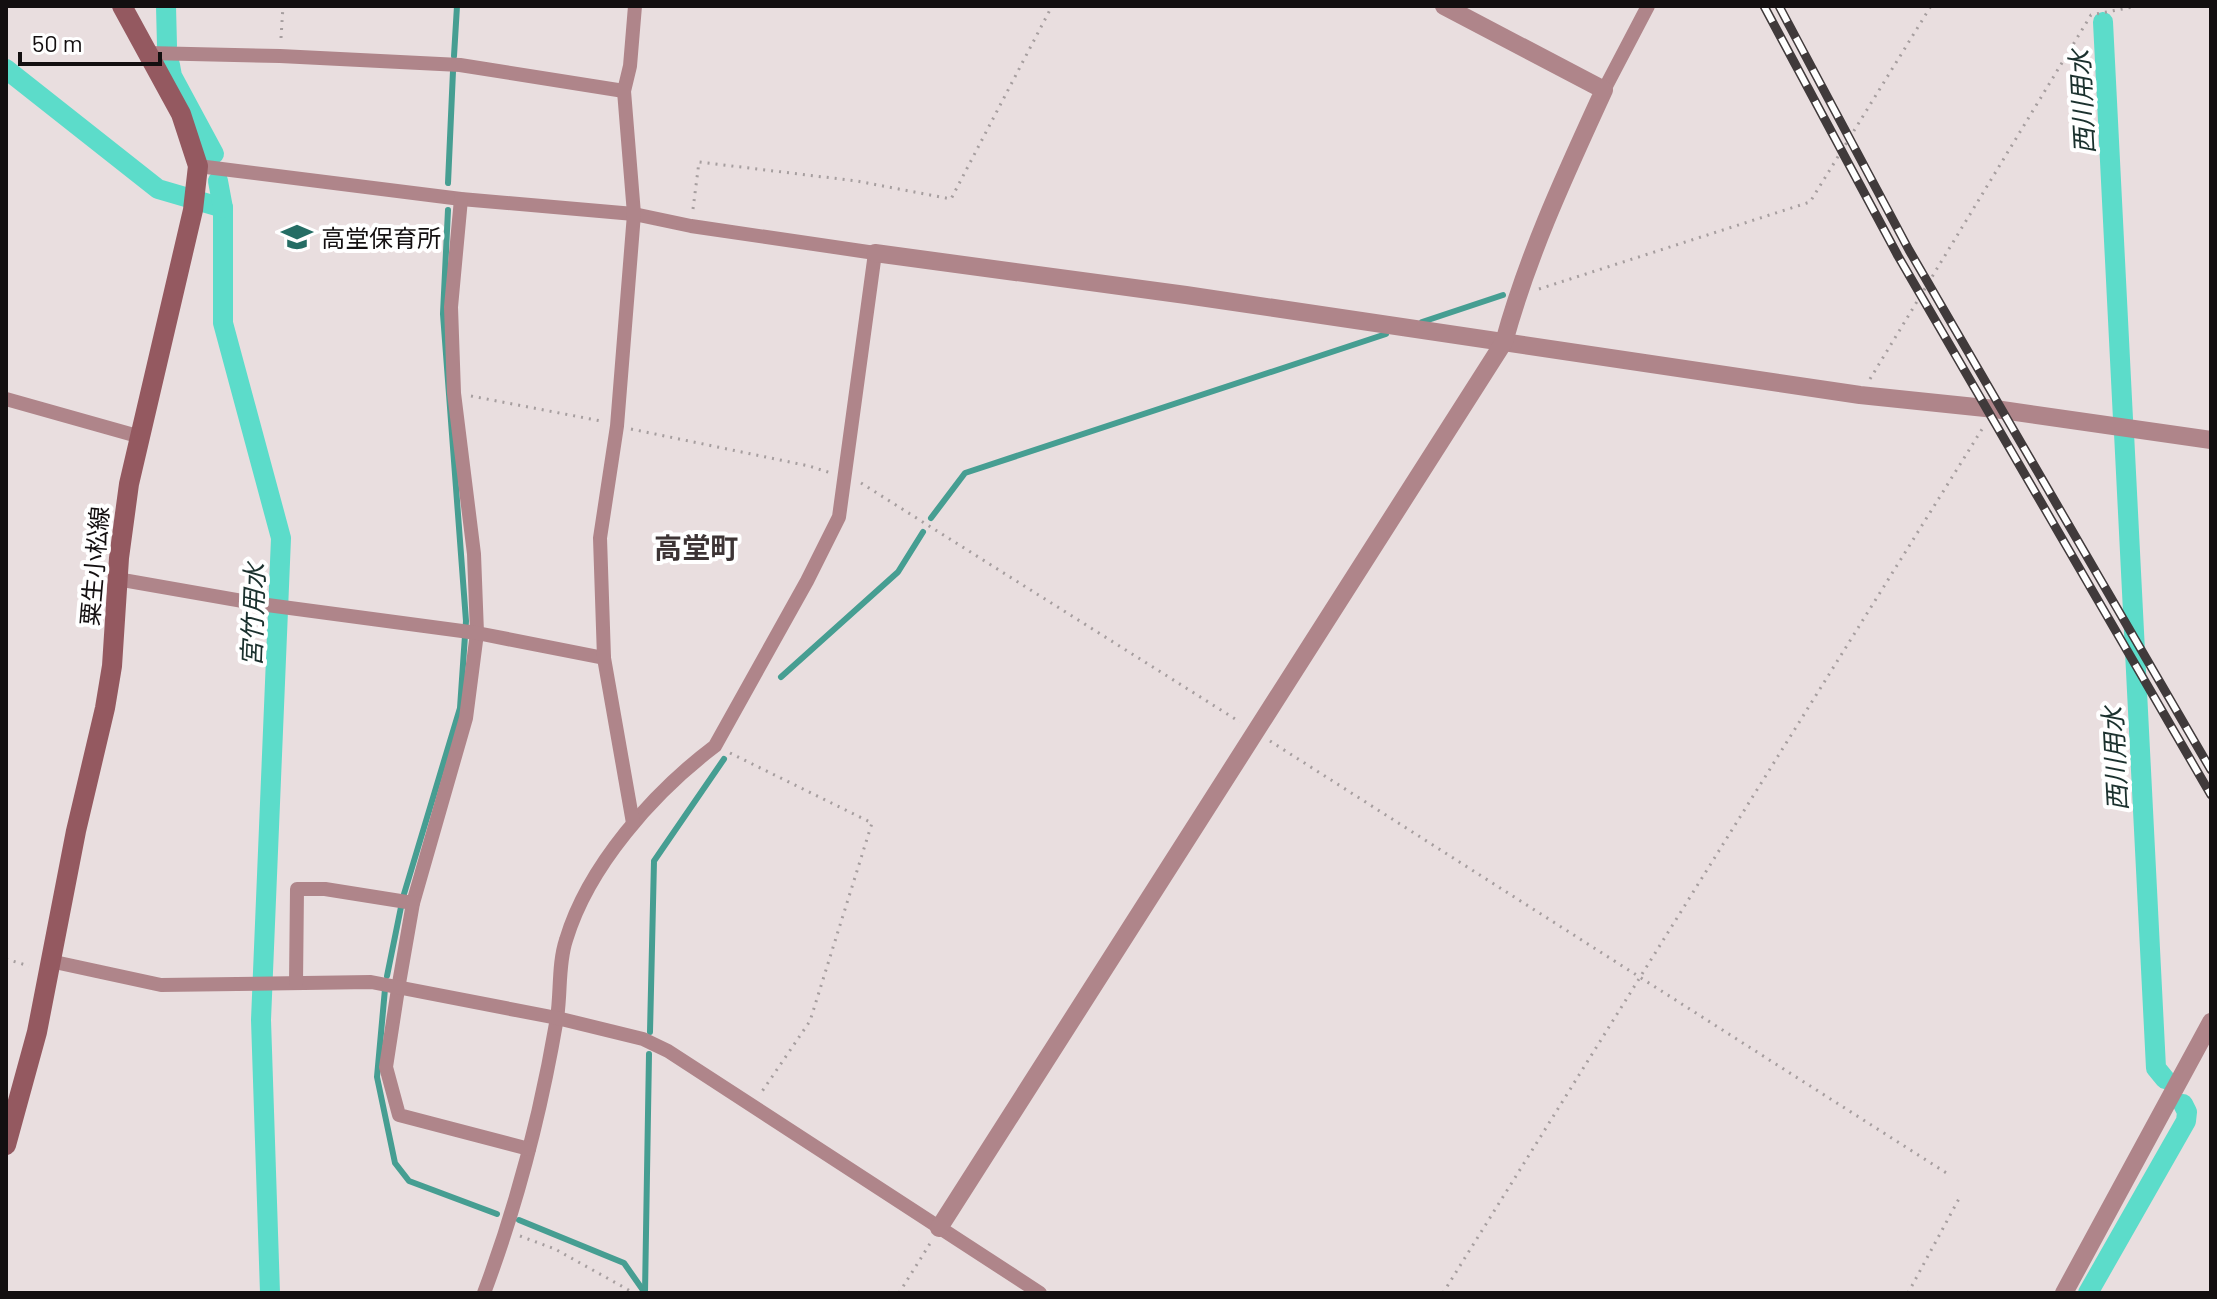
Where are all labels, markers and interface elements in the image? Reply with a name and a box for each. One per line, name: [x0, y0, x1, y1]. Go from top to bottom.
scale bar: [20, 16, 160, 66]
text: 50 m: [32, 28, 83, 57]
water label: 西川用水: [2063, 46, 2099, 155]
school or university icon: 高堂保育所: [280, 220, 314, 254]
place label: 高堂保育所: [321, 223, 441, 252]
street label: 粟生小松線: [74, 505, 114, 627]
district label: 高堂町: [654, 530, 738, 564]
water label: 宮竹用水: [235, 560, 269, 668]
water label: 西川用水: [2096, 703, 2132, 812]

